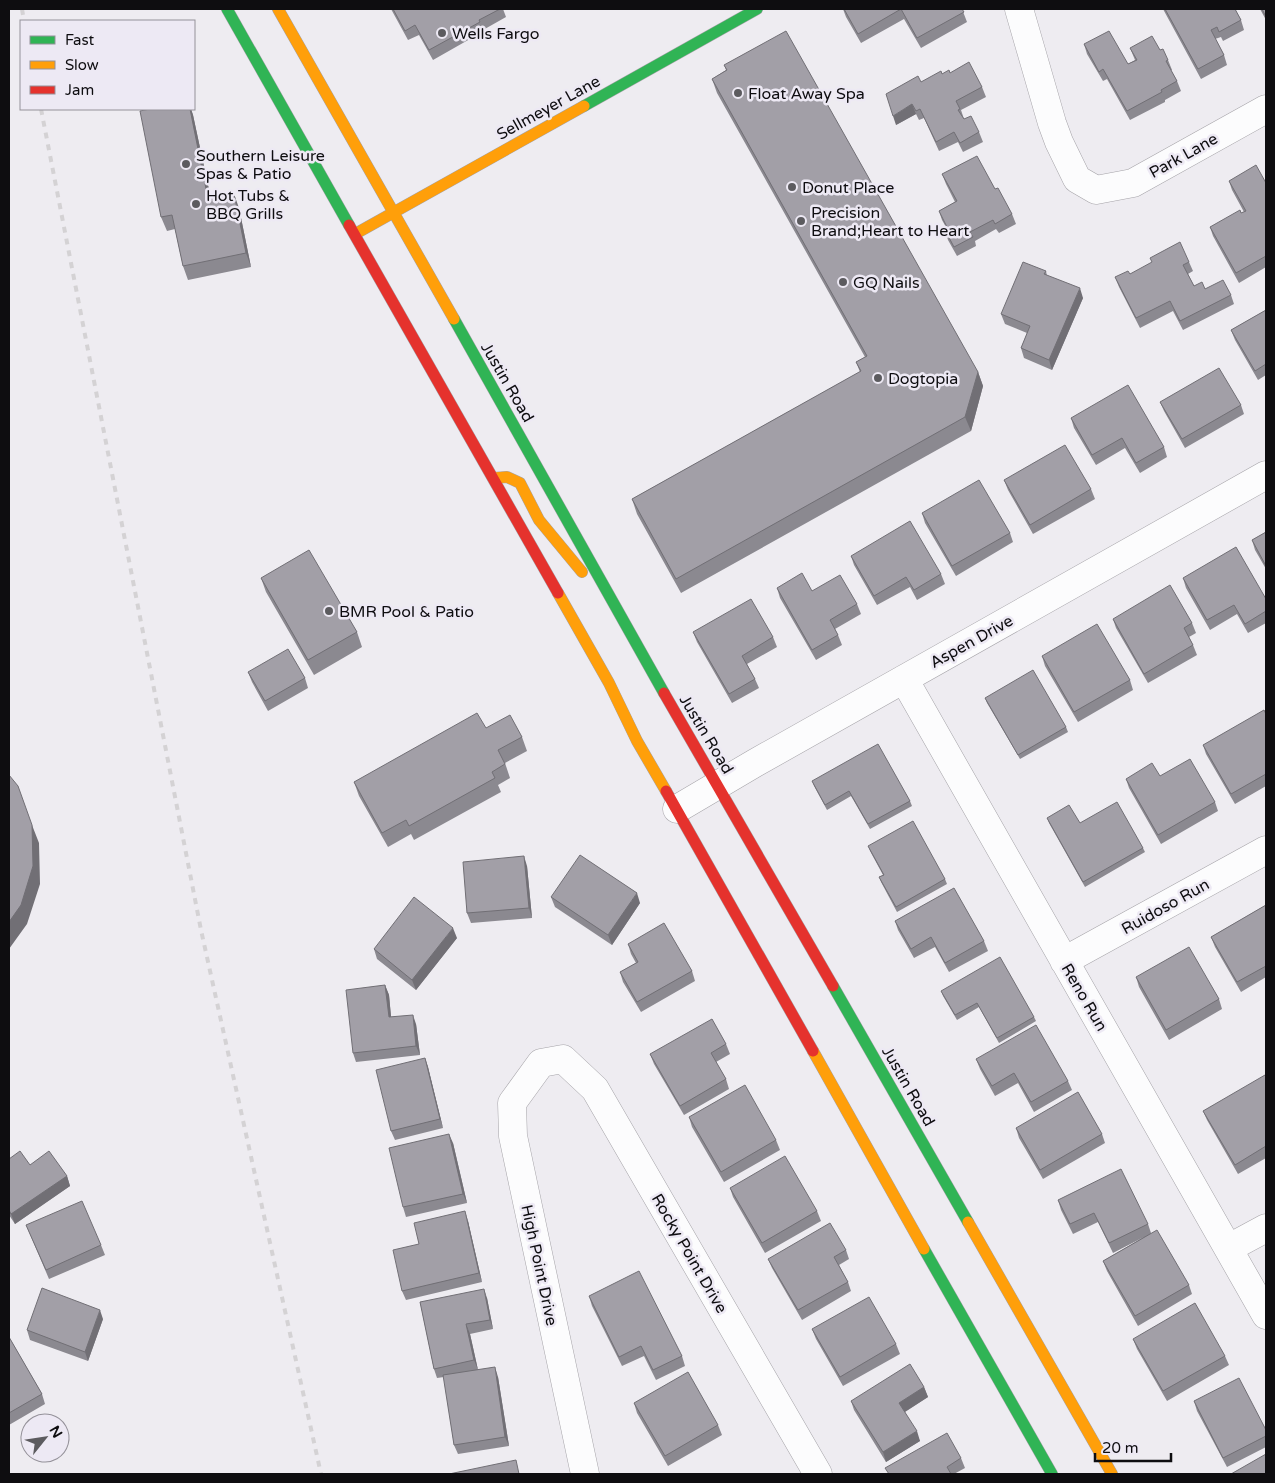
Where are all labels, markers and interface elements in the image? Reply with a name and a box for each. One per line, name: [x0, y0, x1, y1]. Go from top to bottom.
legend: [20, 20, 195, 110]
place label: Wells Fargo: [452, 24, 540, 44]
marker: Wells Fargo: [436, 27, 448, 39]
text: Fast: [65, 31, 95, 49]
text: Slow: [65, 56, 99, 74]
street label: Sellmeyer Lane: [493, 71, 604, 145]
text: Jam: [65, 81, 94, 99]
place label: Float Away Spa: [748, 84, 865, 104]
marker: Float Away Spa: [732, 87, 744, 99]
street label: Park Lane: [1146, 129, 1221, 183]
place label: Southern Leisure Spas & Patio: [196, 146, 325, 184]
marker: Southern Leisure Spas & Patio: [180, 158, 192, 170]
place label: Donut Place: [802, 178, 894, 198]
marker: Donut Place: [786, 181, 798, 193]
place label: Hot Tubs & BBQ Grills: [206, 186, 290, 224]
marker: Hot Tubs & BBQ Grills: [190, 198, 202, 210]
place label: Precision Brand;Heart to Heart: [811, 203, 969, 241]
marker: Precision Brand;Heart to Heart: [795, 215, 807, 227]
place label: GQ Nails: [853, 273, 920, 293]
marker: GQ Nails: [837, 276, 849, 288]
street label: Justin Road: [476, 339, 538, 426]
place label: Dogtopia: [888, 369, 958, 389]
marker: Dogtopia: [872, 372, 884, 384]
place label: BMR Pool & Patio: [339, 602, 474, 622]
marker: BMR Pool & Patio: [323, 605, 335, 617]
street label: Aspen Drive: [926, 611, 1017, 673]
street label: Justin Road: [675, 691, 738, 778]
street label: Ruidoso Run: [1118, 875, 1213, 939]
street label: Reno Run: [1057, 960, 1112, 1035]
street label: Justin Road: [877, 1043, 939, 1130]
street label: Rocky Point Drive: [647, 1190, 731, 1317]
street label: High Point Drive: [516, 1203, 562, 1328]
north arrow: [20, 1413, 70, 1463]
text: N: [46, 1423, 66, 1441]
scale bar: [1095, 1430, 1171, 1462]
text: 20 m: [1102, 1439, 1139, 1457]

